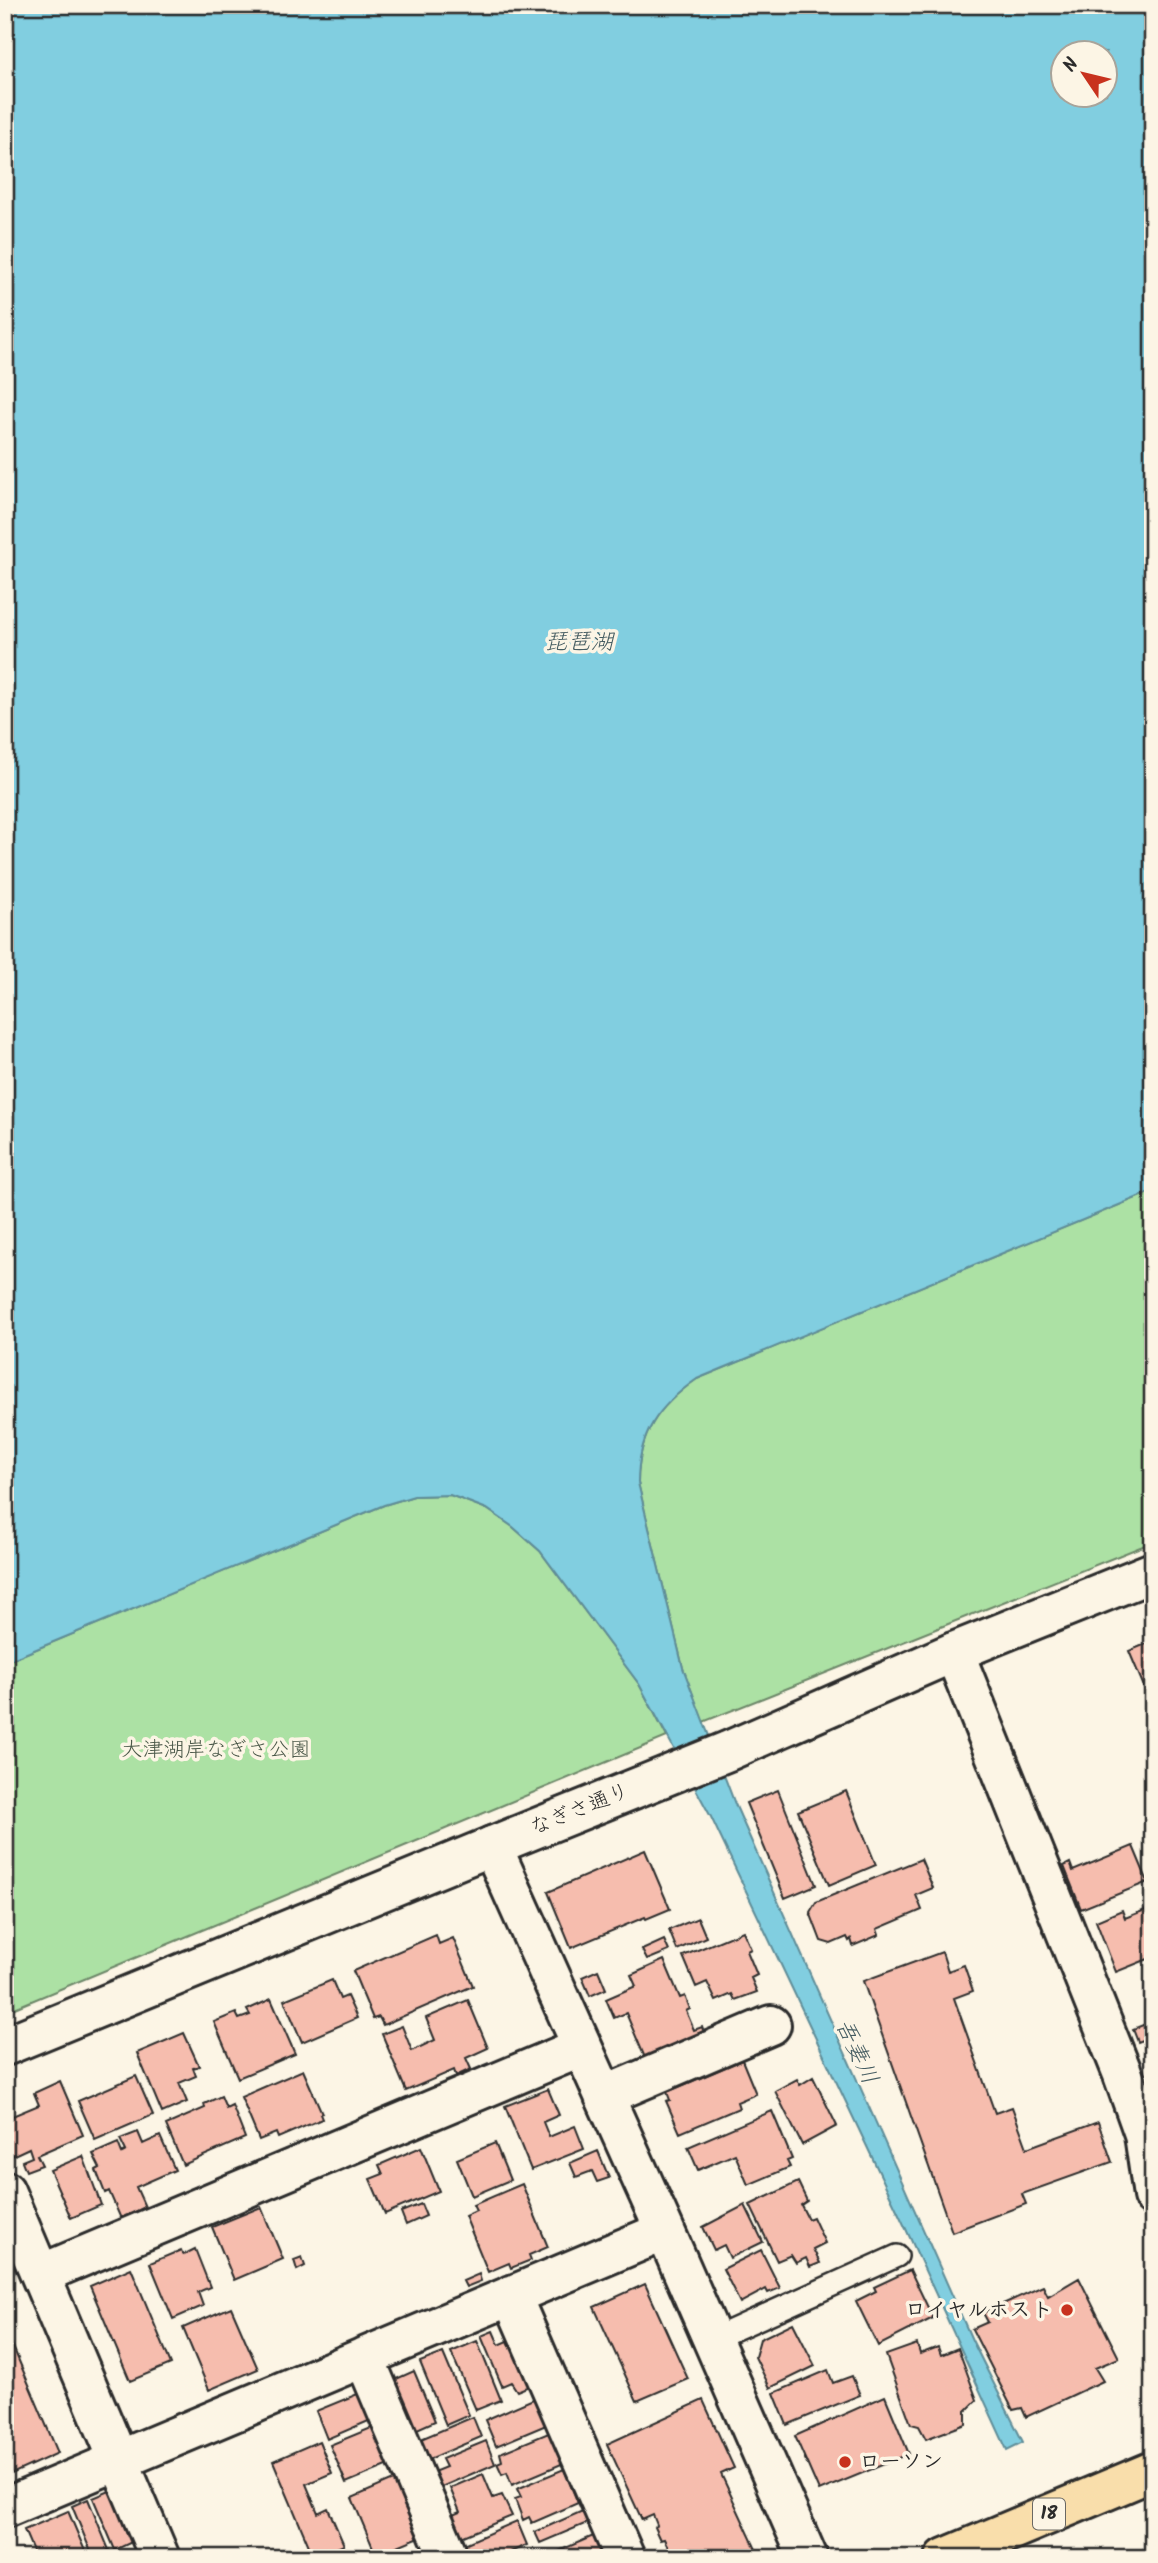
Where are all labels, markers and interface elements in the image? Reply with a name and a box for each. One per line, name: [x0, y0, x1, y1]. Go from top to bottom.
north arrow: [1050, 38, 1120, 108]
text: N: [1056, 52, 1087, 79]
water label: 琵琶湖: [545, 625, 616, 661]
park label: 大津湖岸なぎさ公園: [122, 1734, 311, 1767]
street label: なぎさ通り: [525, 1775, 635, 1845]
water label: 吾妻川: [825, 2013, 887, 2091]
place label: ロイヤルホスト: [905, 2294, 1053, 2327]
marker: ロイヤルホスト: [1059, 2302, 1075, 2318]
place label: ローソン: [859, 2446, 943, 2479]
marker: ローソン: [837, 2454, 853, 2470]
road number: 18: [1033, 2498, 1065, 2530]

